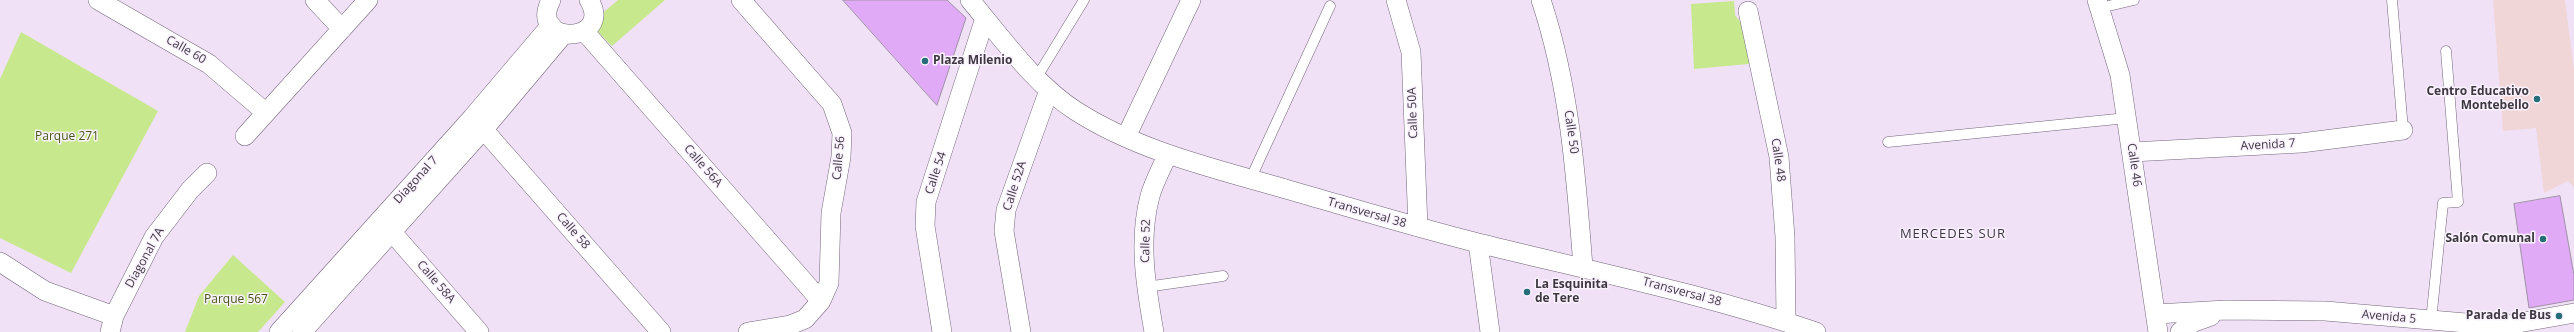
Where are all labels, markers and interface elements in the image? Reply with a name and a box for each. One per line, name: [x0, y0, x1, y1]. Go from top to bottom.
street label: Calle 60: [163, 33, 209, 67]
place label: Plaza Milenio: [933, 54, 1012, 68]
marker: Plaza Milenio: [920, 56, 930, 66]
place label: Centro Educativo Montebello: [2426, 85, 2529, 113]
street label: Calle 50A: [1405, 87, 1421, 139]
marker: Centro Educativo Montebello: [2532, 94, 2542, 104]
street label: Calle 50: [1561, 109, 1581, 155]
park label: Parque 271: [35, 130, 99, 144]
street label: Calle 56: [830, 136, 848, 180]
street label: Avenida 7: [2240, 136, 2296, 154]
street label: Calle 48: [1768, 137, 1788, 183]
street label: Calle 56A: [681, 142, 725, 190]
street label: Calle 46: [2124, 142, 2144, 188]
street label: Calle 54: [922, 150, 950, 196]
street label: Diagonal 7: [391, 153, 441, 207]
street label: Calle 52A: [1000, 159, 1030, 213]
street label: Transversal 38: [1326, 195, 1408, 231]
street label: Calle 58: [553, 210, 593, 252]
street label: Calle 52: [1138, 219, 1154, 263]
street label: Diagonal 7A: [123, 225, 167, 291]
district label: MERCEDES SUR: [1900, 226, 2006, 242]
place label: Salón Comunal: [2446, 232, 2535, 246]
marker: Salón Comunal: [2538, 234, 2548, 244]
street label: Calle 58A: [414, 258, 458, 306]
street label: Transversal 38: [1641, 275, 1723, 309]
place label: La Esquinita de Tere: [1535, 278, 1608, 306]
marker: La Esquinita de Tere: [1522, 287, 1532, 297]
park label: Parque 567: [204, 293, 268, 307]
street label: Avenida 5: [2361, 307, 2417, 327]
place label: Parada de Bus: [2466, 309, 2551, 323]
marker: Parada de Bus: [2554, 311, 2564, 321]

